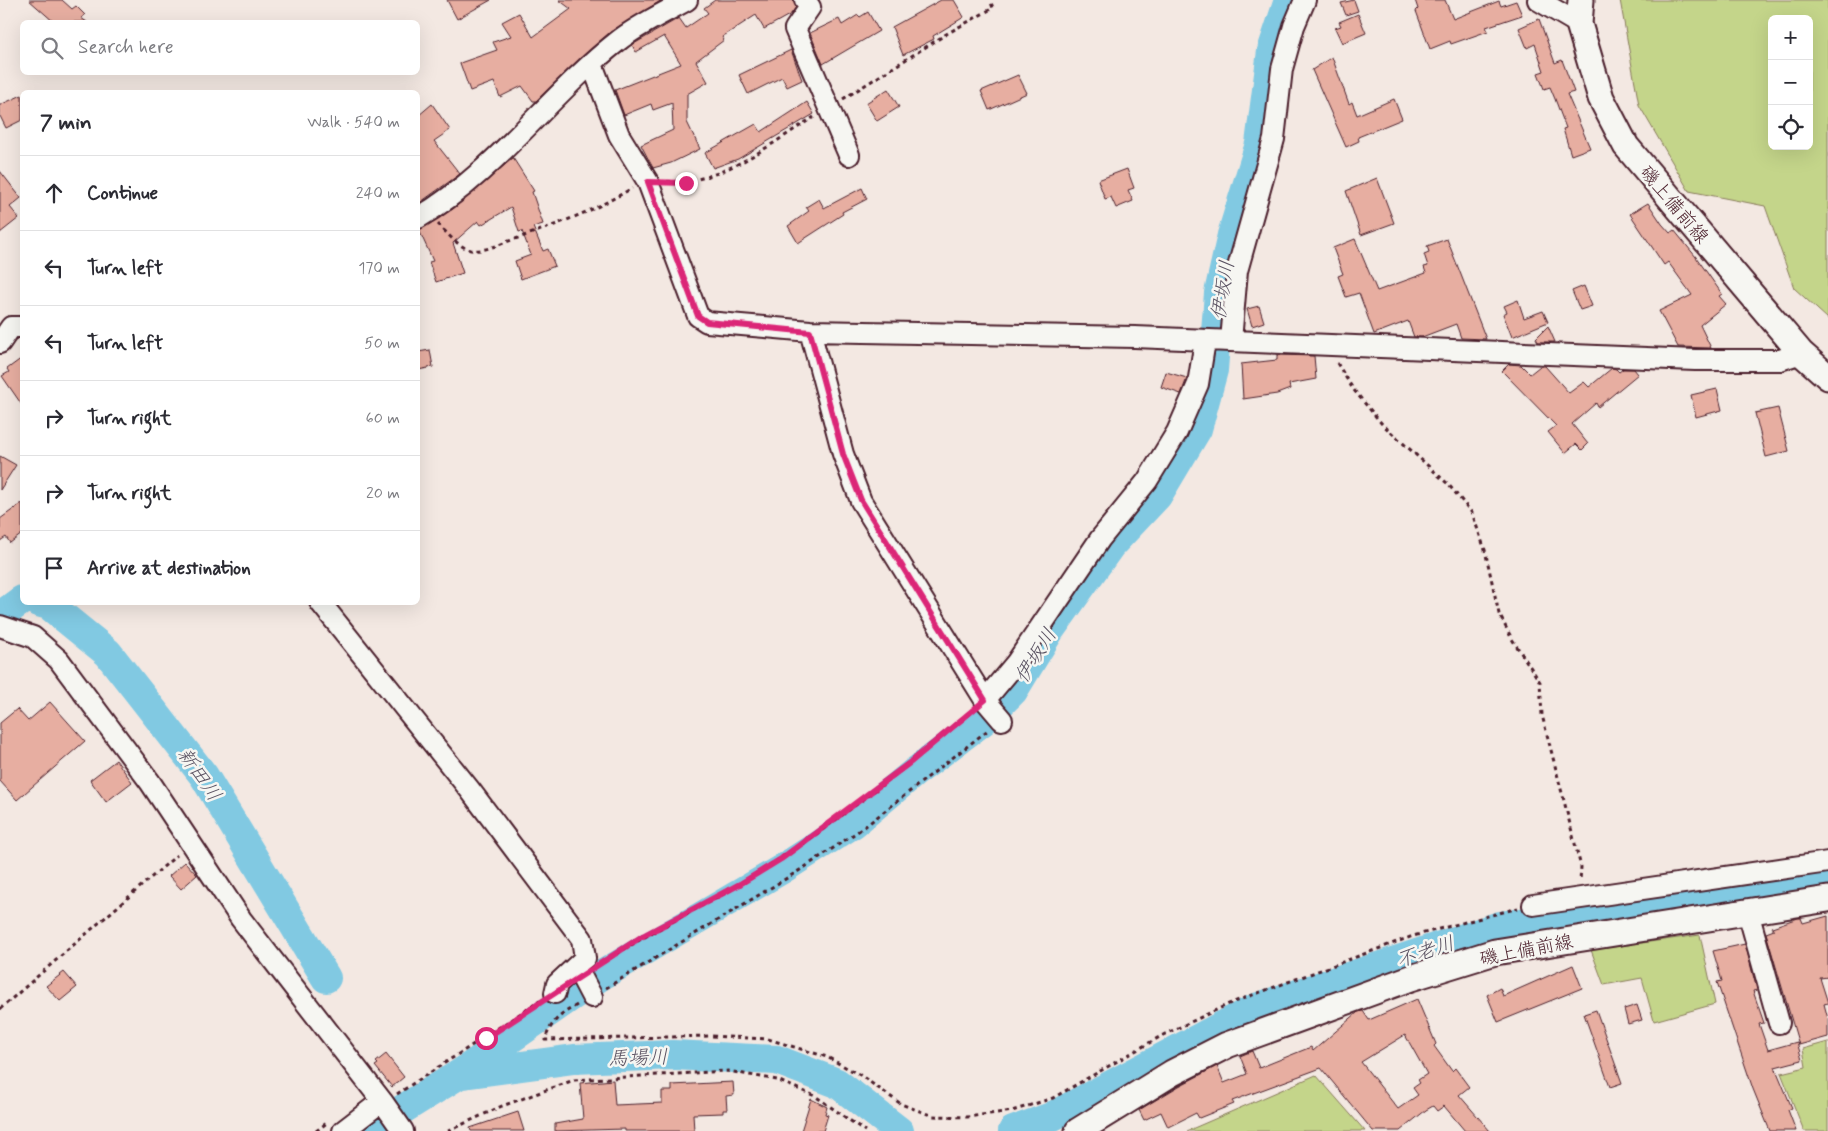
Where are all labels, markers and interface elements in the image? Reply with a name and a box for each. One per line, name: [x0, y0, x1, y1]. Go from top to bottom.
map controls: [1768, 15, 1813, 150]
button: +: [1768, 15, 1813, 60]
search box: [20, 20, 420, 75]
icon: search: [38, 34, 66, 62]
text: Search here: [78, 35, 174, 60]
button: −: [1768, 60, 1813, 105]
button: locate: [1768, 105, 1813, 150]
text: 7 min: [40, 109, 92, 137]
text: Walk · 540 m: [307, 112, 400, 133]
street label: 磯上備前線: [1634, 161, 1714, 249]
route end: [675, 172, 698, 195]
icon: ahead: [40, 179, 68, 207]
text: Continue: [87, 181, 158, 206]
text: 240 m: [356, 183, 400, 204]
icon: left: [40, 254, 68, 282]
text: Turn left: [87, 256, 163, 281]
text: 170 m: [358, 258, 400, 279]
water label: 伊坂川: [1205, 258, 1242, 322]
icon: left: [40, 329, 68, 357]
text: Turn left: [87, 331, 163, 356]
text: 50 m: [364, 333, 400, 354]
icon: right: [40, 404, 68, 432]
text: Turn right: [87, 406, 171, 431]
text: 60 m: [366, 408, 400, 429]
icon: right: [40, 479, 68, 507]
text: Turn right: [87, 481, 171, 506]
text: 20 m: [366, 483, 400, 504]
icon: arrive: [40, 554, 68, 582]
text: Arrive at destination: [87, 556, 251, 581]
water label: 伊坂川: [1009, 623, 1064, 688]
water label: 新田川: [171, 743, 227, 807]
street label: 磯上備前線: [1477, 929, 1575, 972]
water label: 不老川: [1393, 930, 1458, 975]
route start: [475, 1027, 498, 1050]
water label: 馬場川: [608, 1044, 669, 1073]

